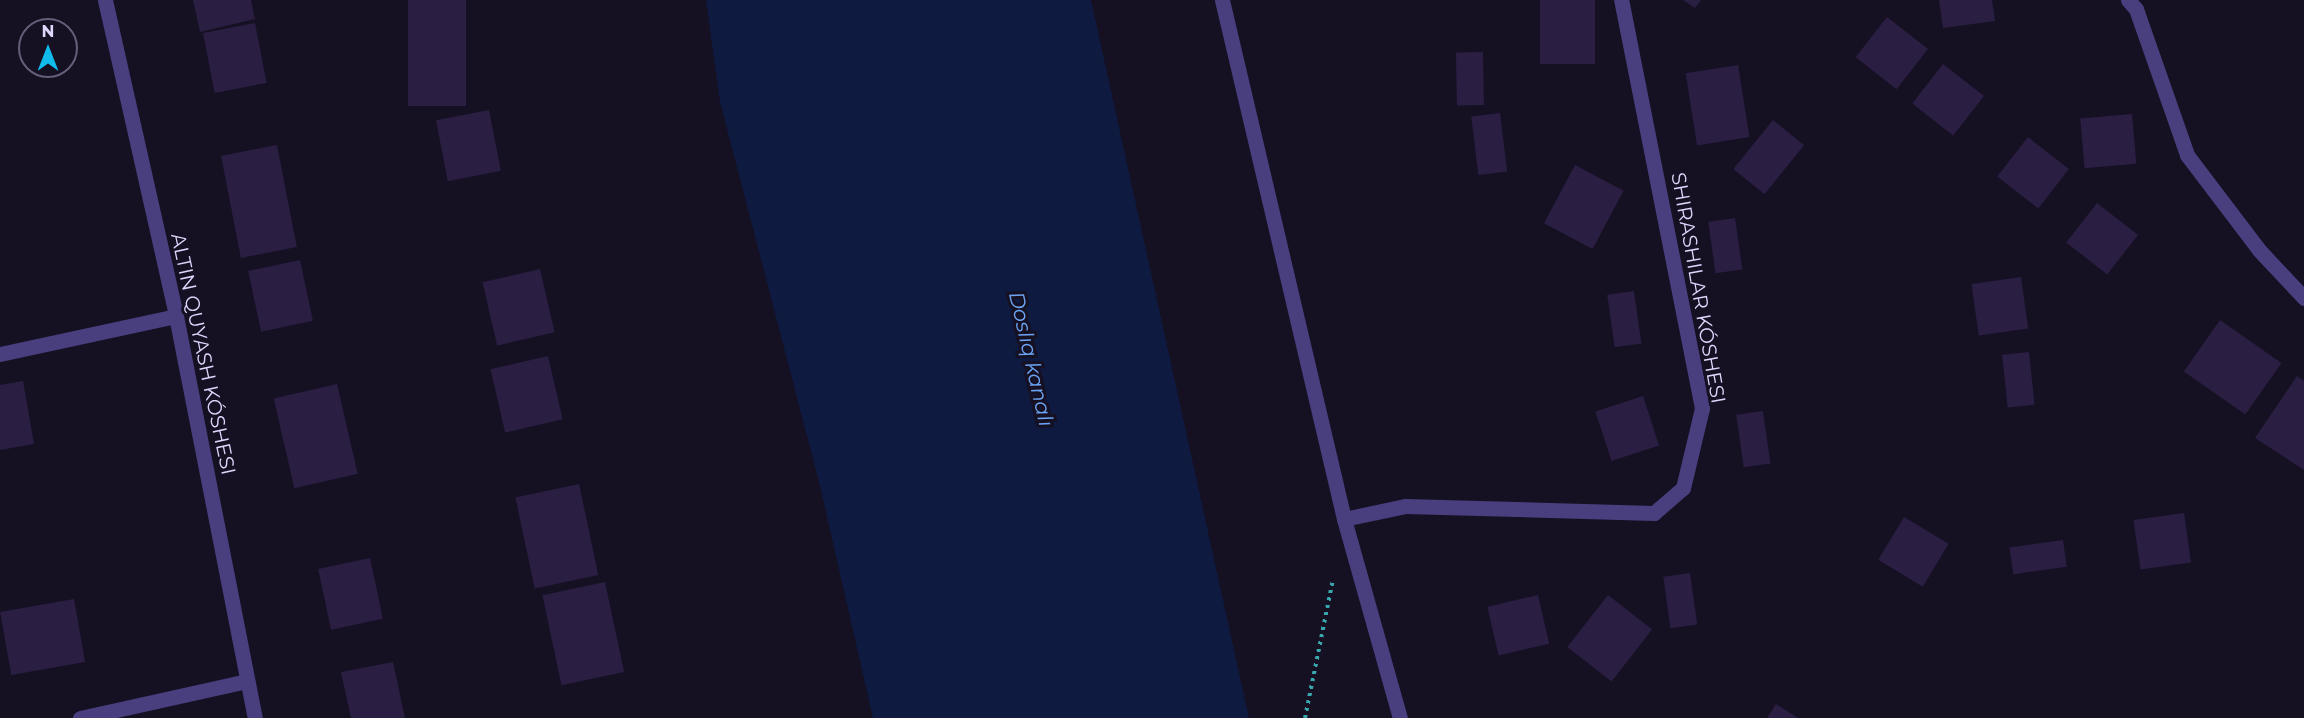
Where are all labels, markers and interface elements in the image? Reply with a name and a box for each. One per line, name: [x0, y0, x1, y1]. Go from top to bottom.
north arrow: [18, 18, 78, 78]
text: N: [42, 22, 54, 41]
street label: SHIRASHILAR KÓSHESI: [1666, 171, 1730, 405]
street label: ALTIN QUYASH KÓSHESI: [166, 231, 240, 477]
water label: Doslıq kanalı: [1003, 289, 1059, 429]

